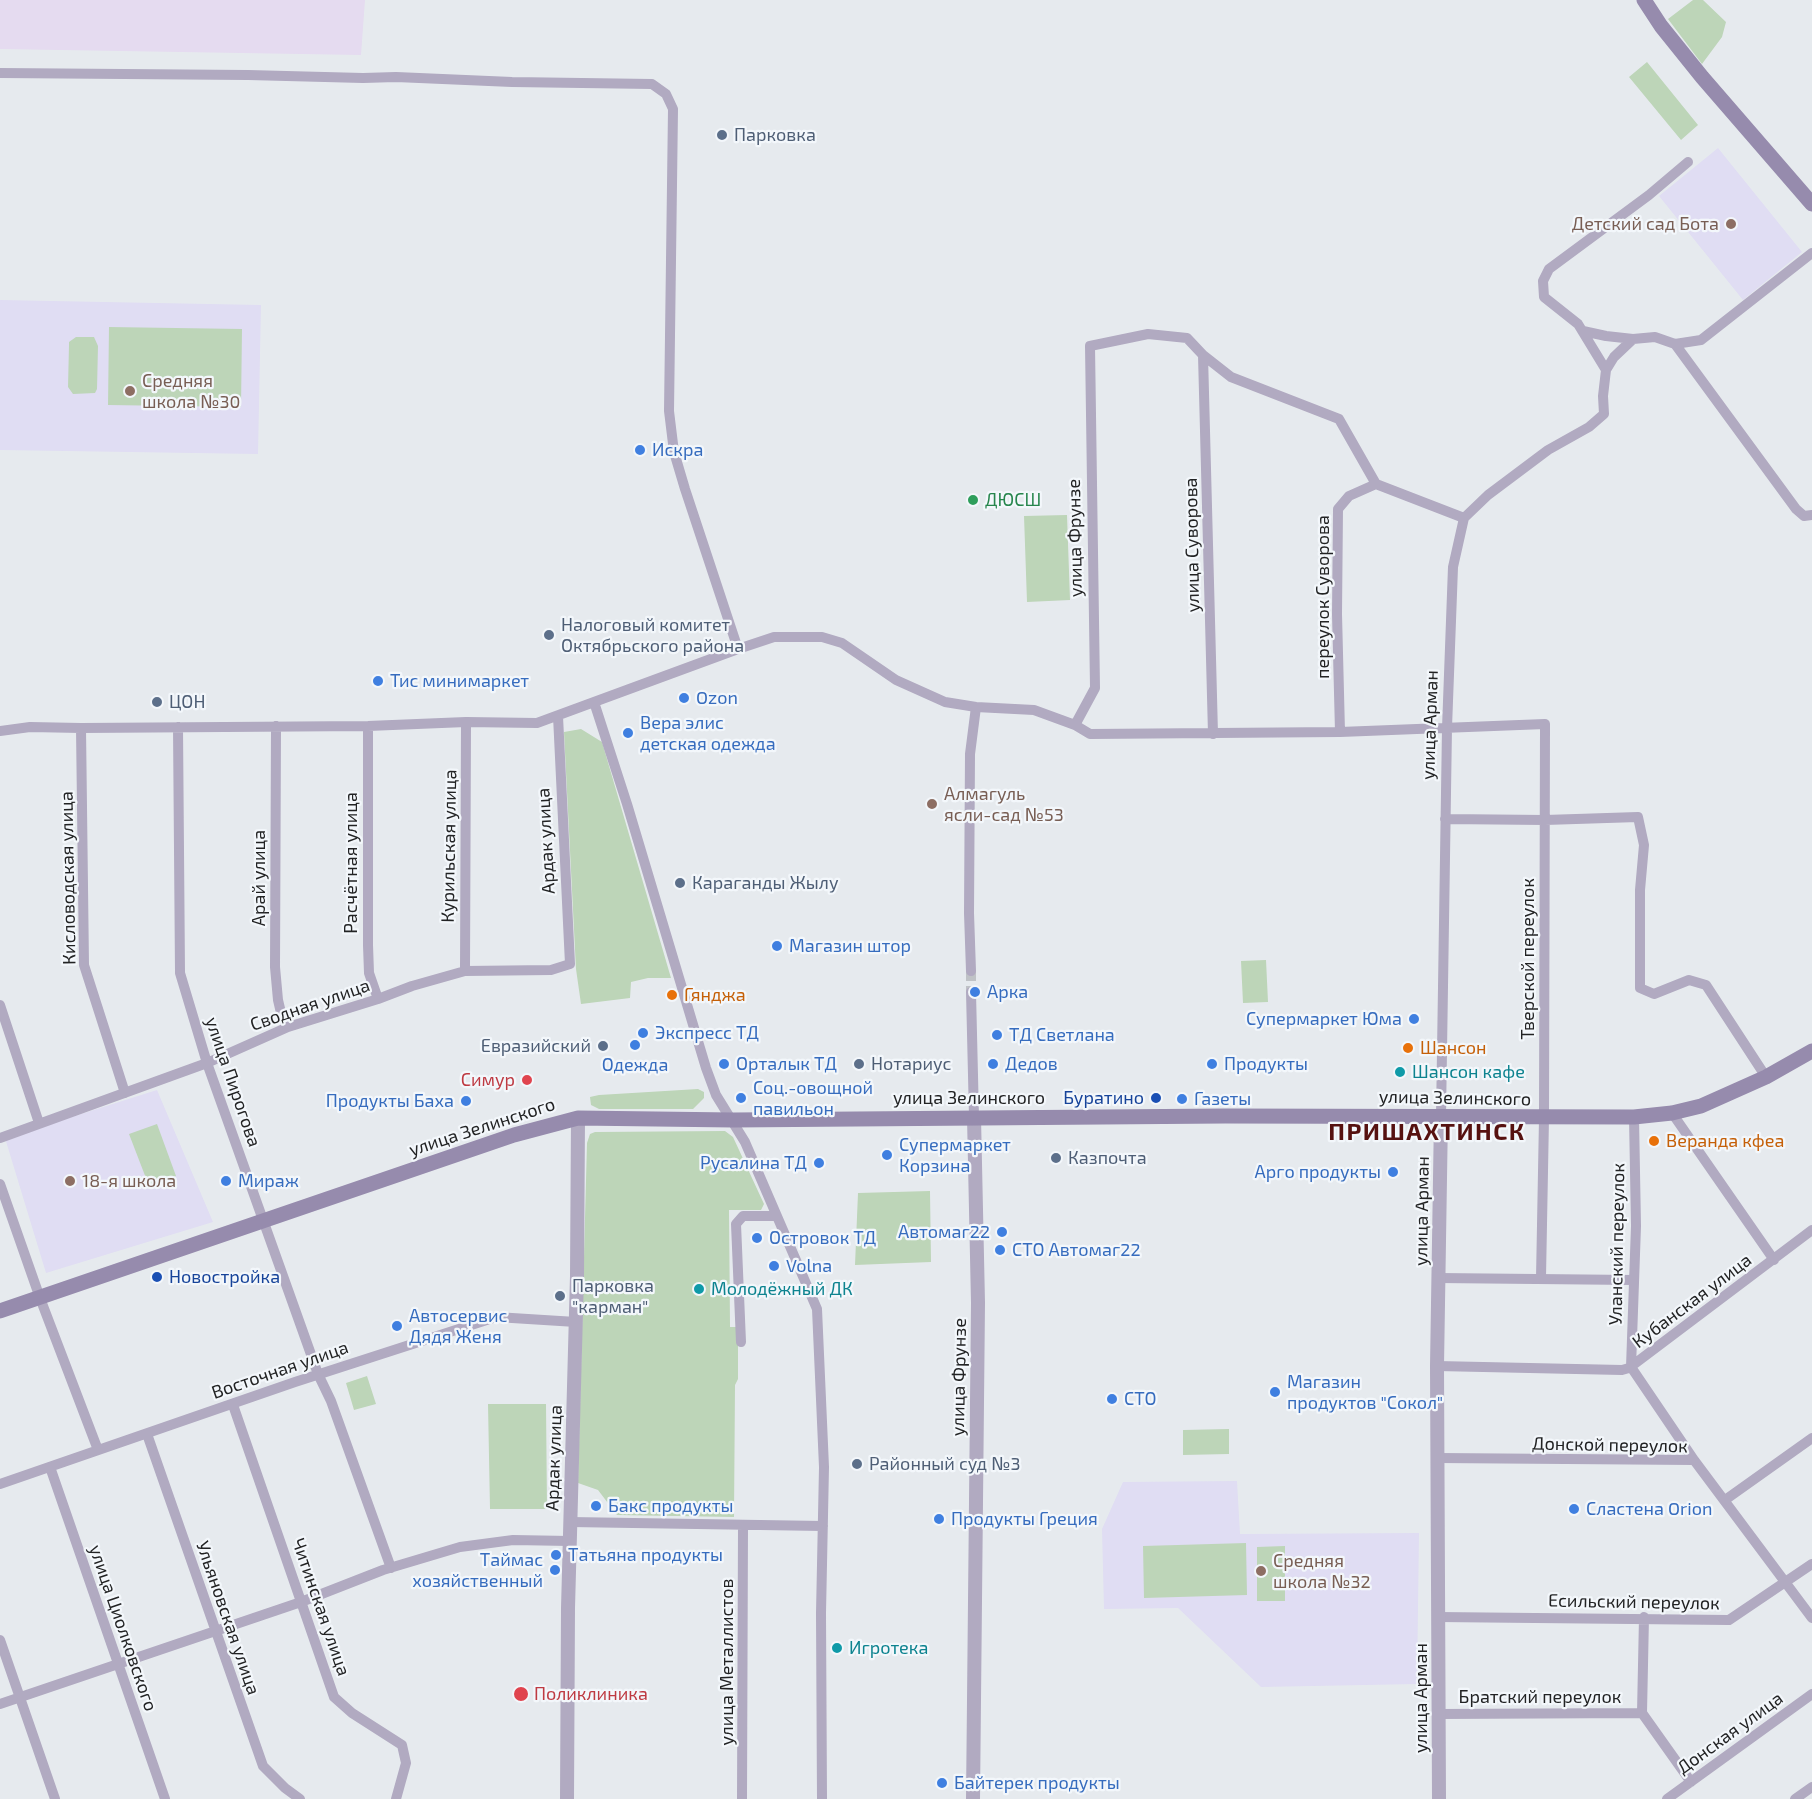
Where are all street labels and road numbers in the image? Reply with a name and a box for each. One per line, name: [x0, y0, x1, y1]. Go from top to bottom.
street label: улица Суворова: [1180, 477, 1204, 613]
street label: улица Фрунзе: [1063, 479, 1087, 597]
street label: переулок Суворова: [1312, 515, 1334, 679]
street label: улица Арман: [1417, 670, 1443, 780]
street label: Курильская улица: [437, 769, 461, 923]
street label: Ардак улица: [532, 787, 560, 895]
street label: Кисловодская улица: [56, 791, 80, 965]
street label: Расчётная улица: [340, 792, 362, 934]
street label: Арай улица: [248, 830, 270, 926]
street label: Тверской переулок: [1517, 878, 1539, 1040]
street label: Сводная улица: [247, 974, 373, 1036]
street label: улица Пирогова: [201, 1014, 265, 1150]
street label: улица Зелинского: [1379, 1086, 1531, 1110]
street label: улица Зелинского: [893, 1087, 1045, 1109]
street label: улица Зелинского: [406, 1093, 558, 1161]
street label: улица Арман: [1410, 1156, 1434, 1266]
street label: Уланский переулок: [1605, 1163, 1629, 1325]
street label: Кубанская улица: [1628, 1249, 1756, 1353]
street label: улица Фрунзе: [947, 1318, 971, 1436]
street label: Восточная улица: [209, 1336, 351, 1404]
street label: Ардак улица: [541, 1405, 567, 1511]
street label: Донской переулок: [1532, 1433, 1688, 1457]
street label: Читинская улица: [287, 1535, 355, 1679]
street label: Ульяновская улица: [192, 1538, 264, 1698]
street label: улица Циолковского: [84, 1542, 162, 1714]
street label: улица Металлистов: [716, 1579, 738, 1745]
street label: Есильский переулок: [1548, 1590, 1720, 1614]
street label: улица Арман: [1410, 1643, 1432, 1753]
street label: Братский переулок: [1459, 1686, 1621, 1708]
street label: Донская улица: [1673, 1687, 1787, 1779]

